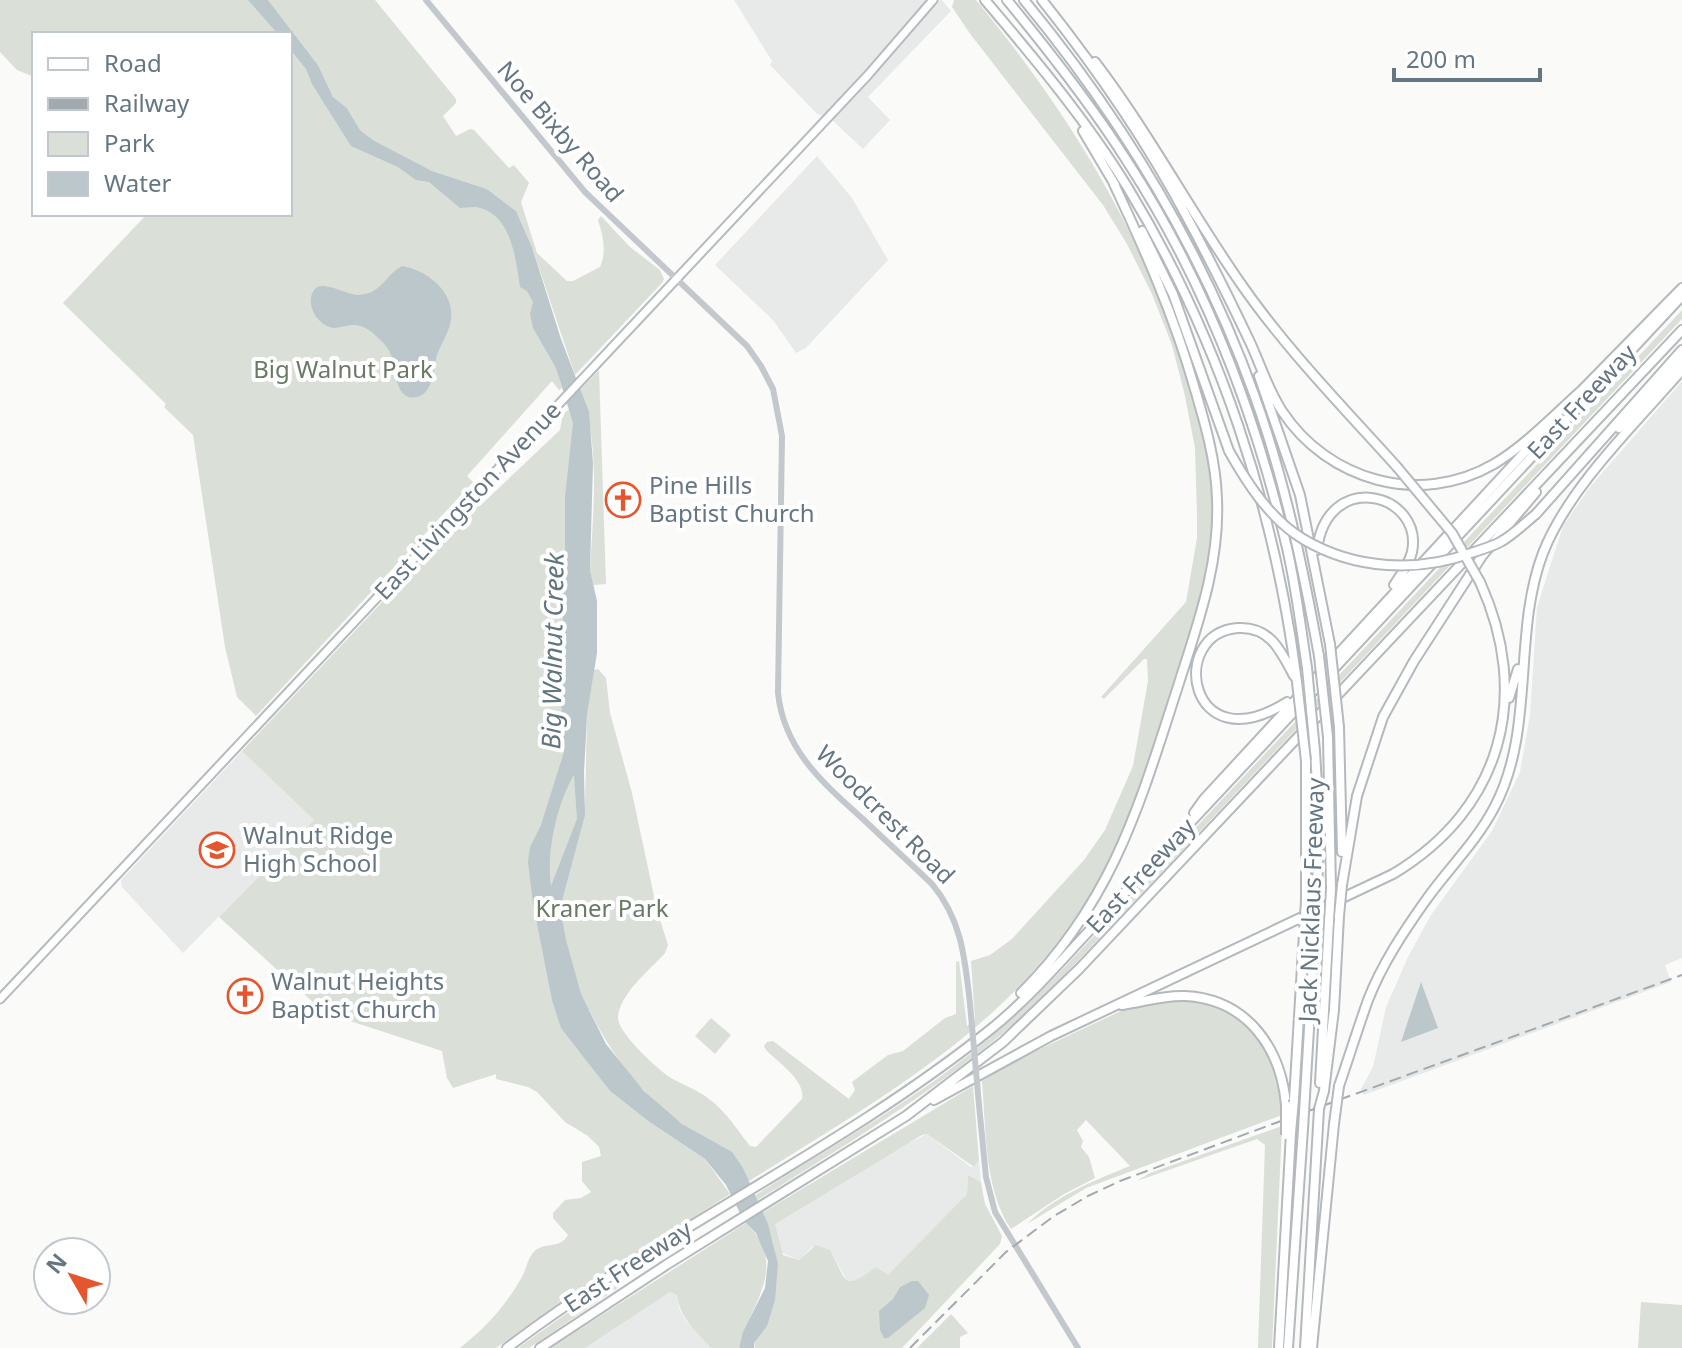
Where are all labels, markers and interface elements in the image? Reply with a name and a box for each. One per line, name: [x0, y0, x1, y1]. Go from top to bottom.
legend: [32, 32, 292, 216]
scale bar: [1394, 32, 1540, 82]
text: 200 m: [1406, 42, 1476, 75]
text: Road: [104, 46, 162, 79]
street label: Noe Bixby Road: [490, 53, 632, 209]
text: Railway: [104, 86, 190, 119]
text: Park: [104, 126, 155, 159]
text: Water: [104, 166, 172, 199]
street label: East Freeway: [1519, 336, 1643, 466]
park label: Big Walnut Park: [253, 352, 433, 385]
street label: East Livingston Avenue: [366, 394, 568, 606]
place label: Pine Hills Baptist Church: [649, 468, 815, 529]
church icon: Pine Hills Baptist Church: [604, 481, 642, 519]
water label: Big Walnut Creek: [532, 551, 572, 750]
street label: Woodcrest Road: [809, 737, 963, 891]
street label: Jack Nicklaus Freeway: [1290, 776, 1331, 1025]
street label: East Freeway: [1078, 810, 1202, 940]
place label: Walnut Ridge High School: [243, 818, 393, 879]
school or university icon: Walnut Ridge High School: [198, 831, 236, 869]
park label: Kraner Park: [536, 891, 669, 924]
place label: Walnut Heights Baptist Church: [271, 964, 444, 1025]
church icon: Walnut Heights Baptist Church: [226, 977, 264, 1015]
street label: East Freeway: [557, 1212, 698, 1319]
north arrow: [32, 1236, 112, 1316]
text: N: [38, 1246, 73, 1279]

